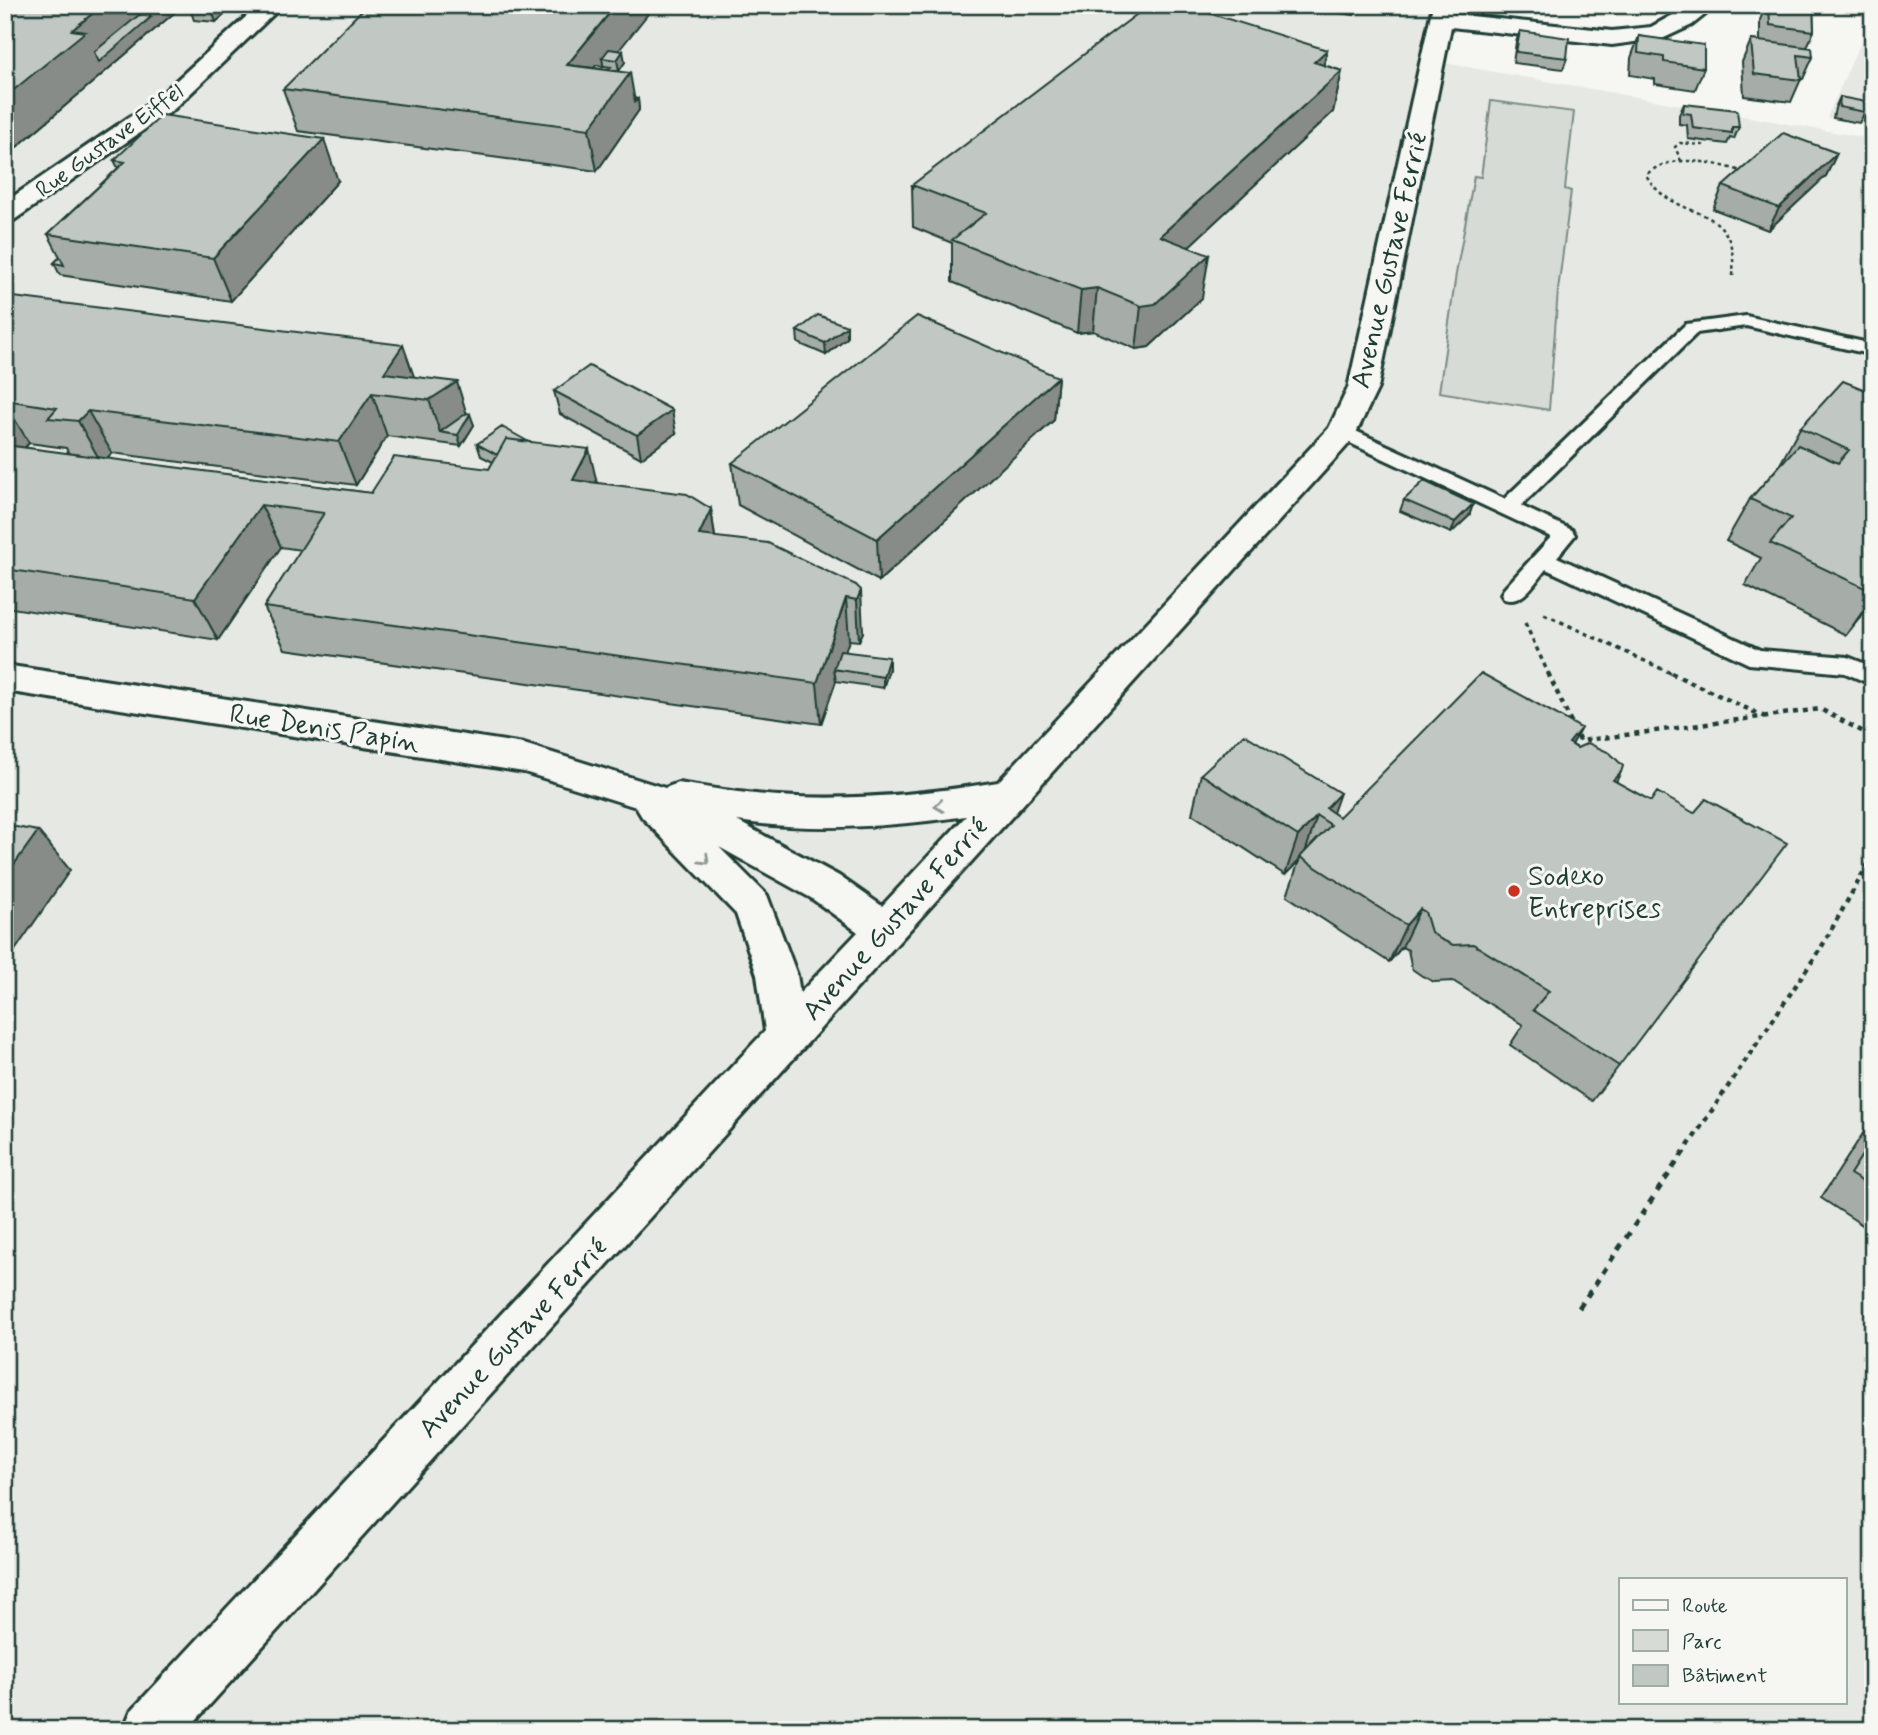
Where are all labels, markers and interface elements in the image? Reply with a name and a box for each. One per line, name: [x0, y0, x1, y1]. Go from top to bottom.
street label: Rue Gustave Eiffel: [30, 78, 190, 206]
street label: Avenue Gustave Ferrié: [1343, 129, 1438, 392]
street label: Rue Denis Papin: [227, 696, 422, 763]
one-way arrow: [934, 798, 945, 813]
street label: Avenue Gustave Ferrié: [795, 810, 997, 1029]
one-way arrow: [697, 852, 710, 865]
place label: Sodexo Entreprises: [1528, 859, 1661, 928]
marker: Sodexo Entreprises: [1506, 883, 1522, 899]
street label: Avenue Gustave Ferrié: [411, 1230, 617, 1447]
legend: [1619, 1578, 1846, 1704]
text: Route: [1682, 1592, 1728, 1620]
text: Parc: [1682, 1628, 1722, 1656]
text: Bâtiment: [1682, 1662, 1767, 1690]

